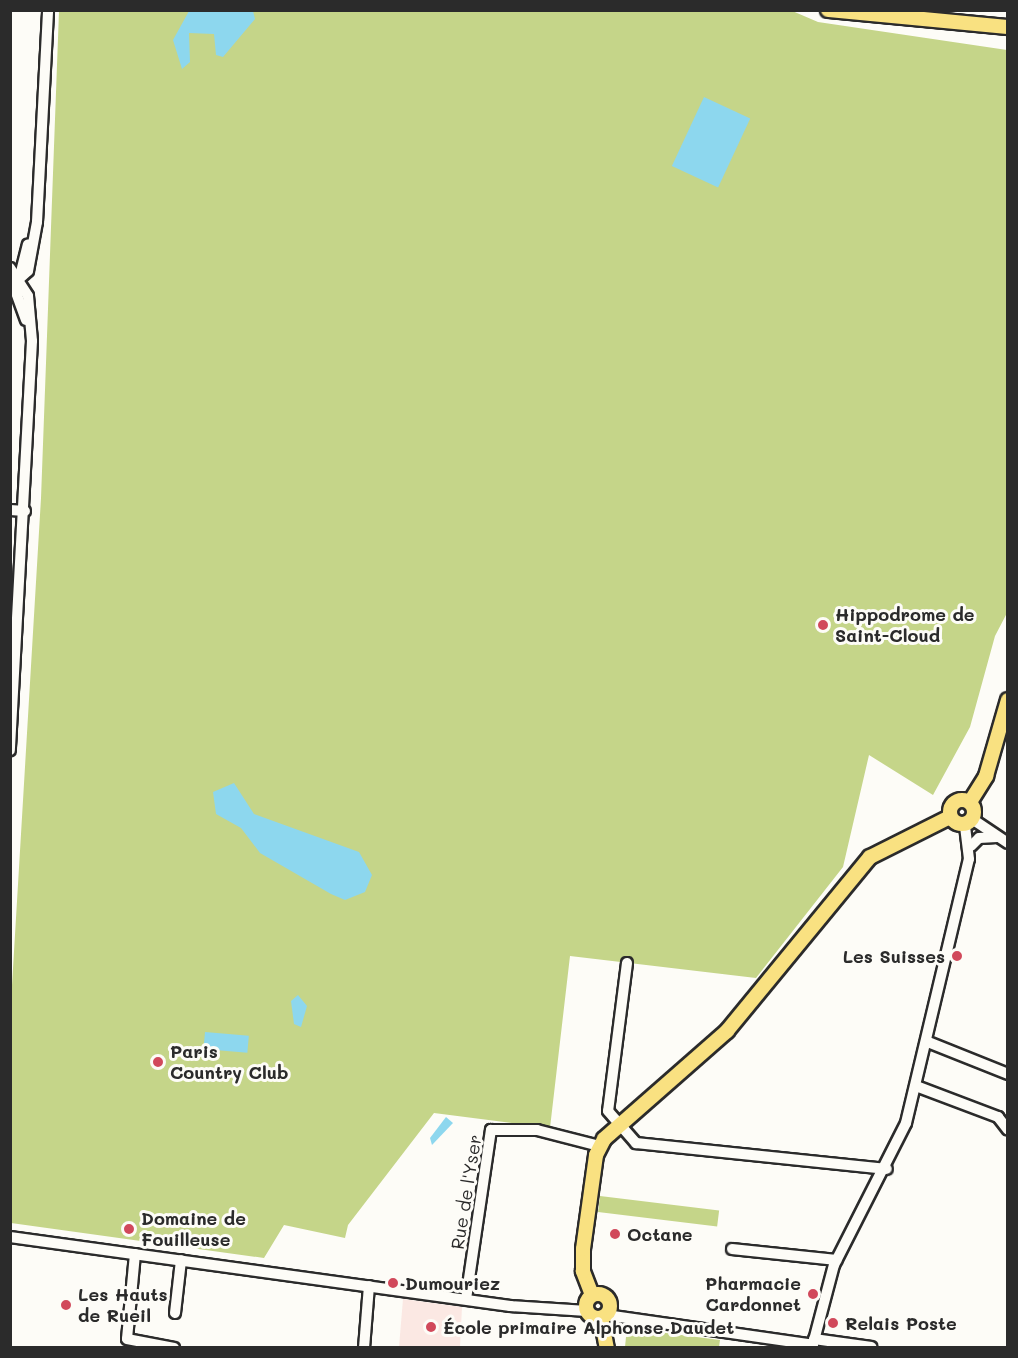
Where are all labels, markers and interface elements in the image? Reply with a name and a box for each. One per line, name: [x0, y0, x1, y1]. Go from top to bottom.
place label: Hippodrome de Saint-Cloud: [835, 604, 974, 646]
marker: Hippodrome de Saint-Cloud: [816, 618, 830, 632]
place label: Les Suisses: [843, 945, 945, 967]
marker: Les Suisses: [950, 949, 964, 963]
place label: Paris Country Club: [170, 1041, 289, 1084]
marker: Paris Country Club: [151, 1055, 165, 1069]
street label: Rue de l'Yser: [446, 1133, 486, 1251]
place label: Domaine de Fouilleuse: [141, 1208, 246, 1250]
marker: Domaine de Fouilleuse: [122, 1222, 136, 1236]
place label: Octane: [627, 1223, 692, 1245]
marker: Octane: [608, 1227, 622, 1241]
place label: Dumouriez: [405, 1272, 500, 1294]
place label: Pharmacie Cardonnet: [705, 1273, 801, 1316]
marker: Dumouriez: [386, 1276, 400, 1290]
place label: Les Hauts de Rueil: [78, 1284, 168, 1326]
marker: Pharmacie Cardonnet: [806, 1287, 820, 1301]
marker: Les Hauts de Rueil: [59, 1298, 73, 1312]
place label: Relais Poste: [845, 1312, 957, 1334]
place label: École primaire Alphonse Daudet: [443, 1316, 734, 1338]
marker: Relais Poste: [826, 1316, 840, 1330]
marker: École primaire Alphonse Daudet: [424, 1320, 438, 1334]

